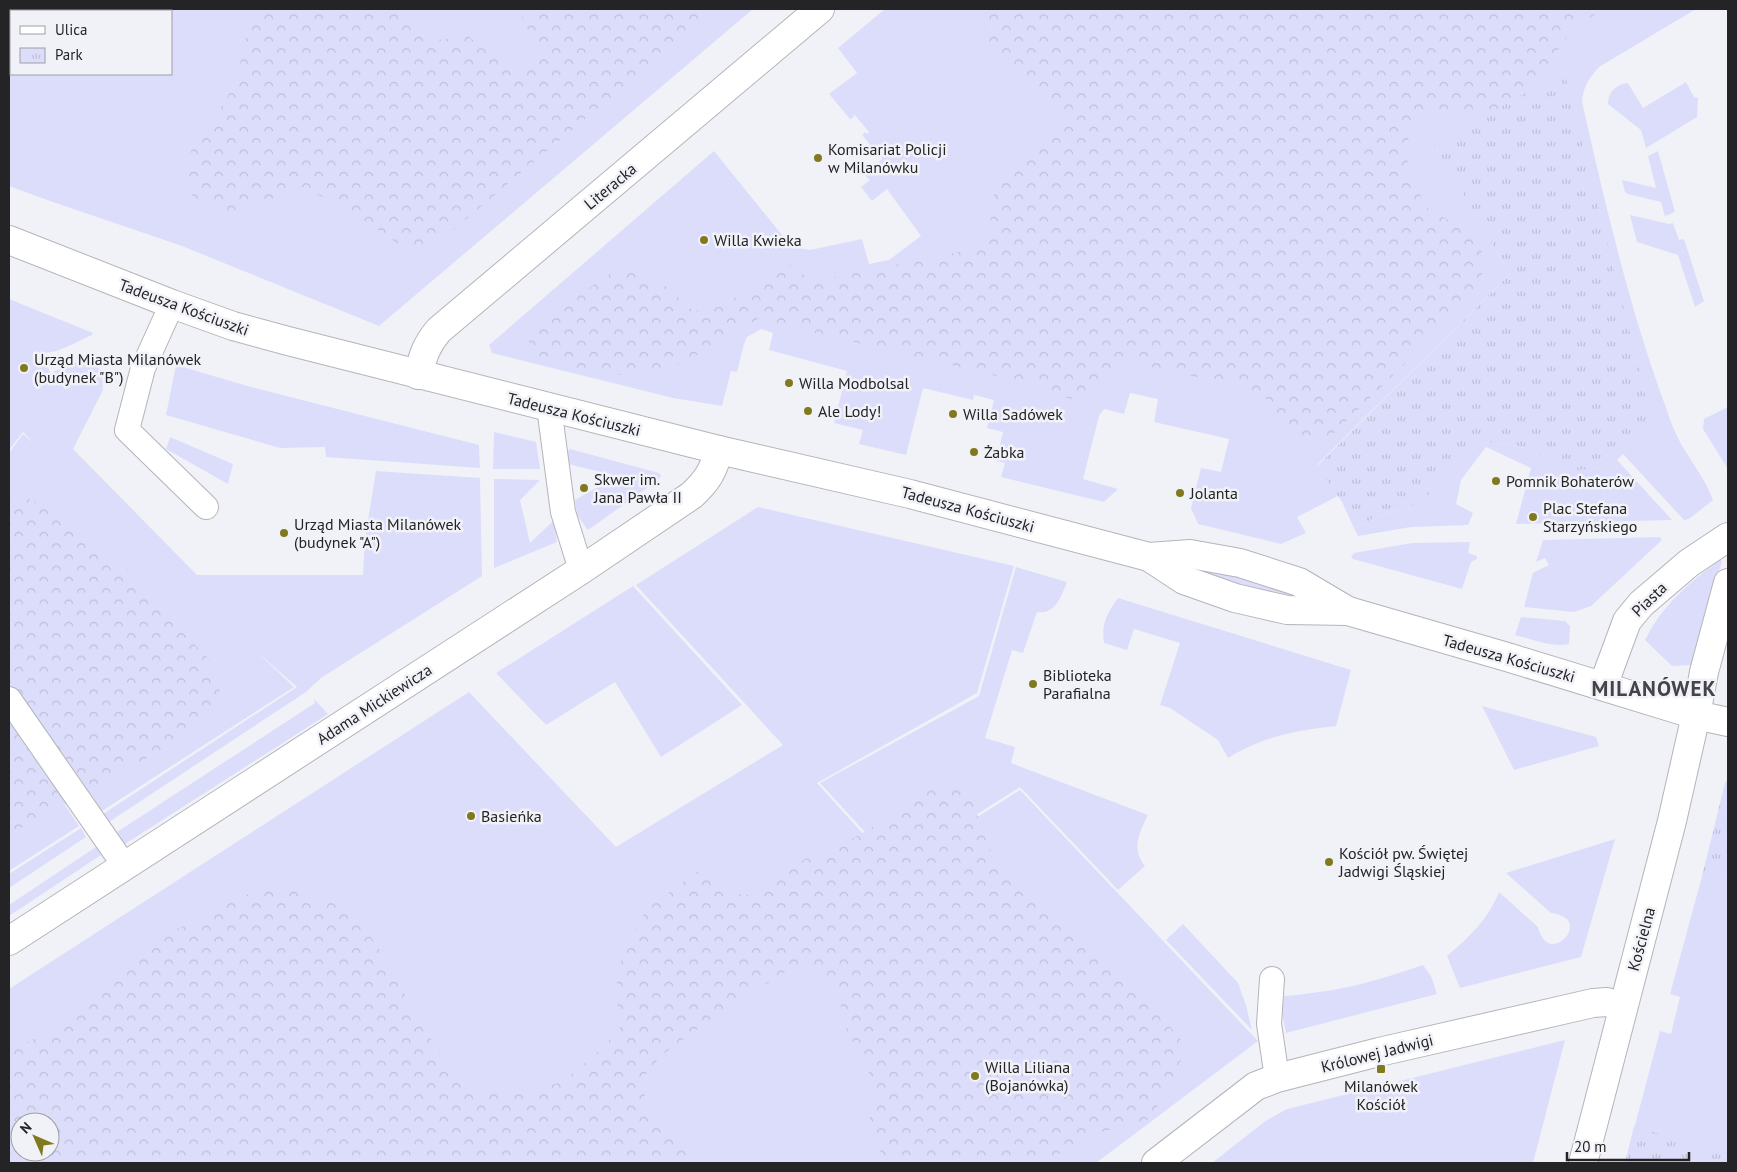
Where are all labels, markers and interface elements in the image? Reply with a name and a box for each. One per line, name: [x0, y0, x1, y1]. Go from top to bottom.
legend: [10, 10, 172, 75]
text: Ulica: [55, 20, 87, 39]
text: Park: [55, 45, 83, 64]
place label: Komisariat Policji w Milanówku: [828, 139, 947, 177]
marker: Komisariat Policji w Milanówku: [812, 152, 824, 164]
street label: Literacka: [580, 158, 640, 214]
place label: Willa Kwieka: [714, 230, 802, 250]
marker: Willa Kwieka: [698, 234, 710, 246]
street label: Tadeusza Kościuszki: [116, 274, 252, 340]
place label: Urząd Miasta Milanówek (budynek "B"): [34, 349, 202, 387]
marker: Urząd Miasta Milanówek (budynek "B"): [18, 362, 30, 374]
place label: Willa Modbolsal: [799, 373, 909, 393]
marker: Willa Modbolsal: [783, 377, 795, 389]
street label: Tadeusza Kościuszki: [505, 388, 643, 440]
place label: Ale Lody!: [818, 401, 881, 421]
place label: Willa Sadówek: [963, 404, 1063, 424]
marker: Ale Lody!: [802, 405, 814, 417]
marker: Willa Sadówek: [947, 408, 959, 420]
place label: Żabka: [984, 442, 1025, 462]
marker: Żabka: [968, 446, 980, 458]
place label: Skwer im. Jana Pawła II: [593, 469, 682, 507]
place label: Pomnik Bohaterów: [1506, 471, 1634, 491]
marker: Pomnik Bohaterów: [1490, 475, 1502, 487]
marker: Skwer im. Jana Pawła II: [578, 482, 590, 494]
street label: Tadeusza Kościuszki: [899, 482, 1037, 536]
place label: Jolanta: [1189, 483, 1238, 503]
marker: Jolanta: [1174, 487, 1186, 499]
place label: Plac Stefana Starzyńskiego: [1543, 498, 1637, 536]
marker: Plac Stefana Starzyńskiego: [1527, 511, 1539, 523]
place label: Urząd Miasta Milanówek (budynek "A"): [294, 514, 462, 552]
marker: Urząd Miasta Milanówek (budynek "A"): [278, 527, 290, 539]
street label: Piasta: [1627, 577, 1671, 621]
street label: Tadeusza Kościuszki: [1440, 630, 1578, 686]
street label: Adama Mickiewicza: [313, 659, 435, 749]
place label: Biblioteka Parafialna: [1043, 665, 1112, 703]
district label: MILANÓWEK: [1592, 675, 1716, 702]
marker: Biblioteka Parafialna: [1027, 678, 1039, 690]
place label: Basieńka: [481, 806, 542, 826]
marker: Basieńka: [465, 810, 477, 822]
place label: Kościół pw. Świętej Jadwigi Śląskiej: [1338, 843, 1468, 881]
marker: Kościół pw. Świętej Jadwigi Śląskiej: [1323, 856, 1335, 868]
street label: Kościelna: [1623, 905, 1659, 973]
street label: Królowej Jadwigi: [1319, 1029, 1435, 1077]
place label: Willa Liliana (Bojanówka): [985, 1057, 1070, 1095]
marker: Milanówek Kościół: [1375, 1063, 1387, 1075]
marker: Willa Liliana (Bojanówka): [969, 1070, 981, 1082]
place label: Milanówek Kościół: [1344, 1076, 1418, 1114]
north arrow: [10, 1112, 60, 1162]
text: N: [16, 1118, 35, 1137]
scale bar: [1567, 1130, 1690, 1162]
text: 20 m: [1574, 1137, 1607, 1156]

